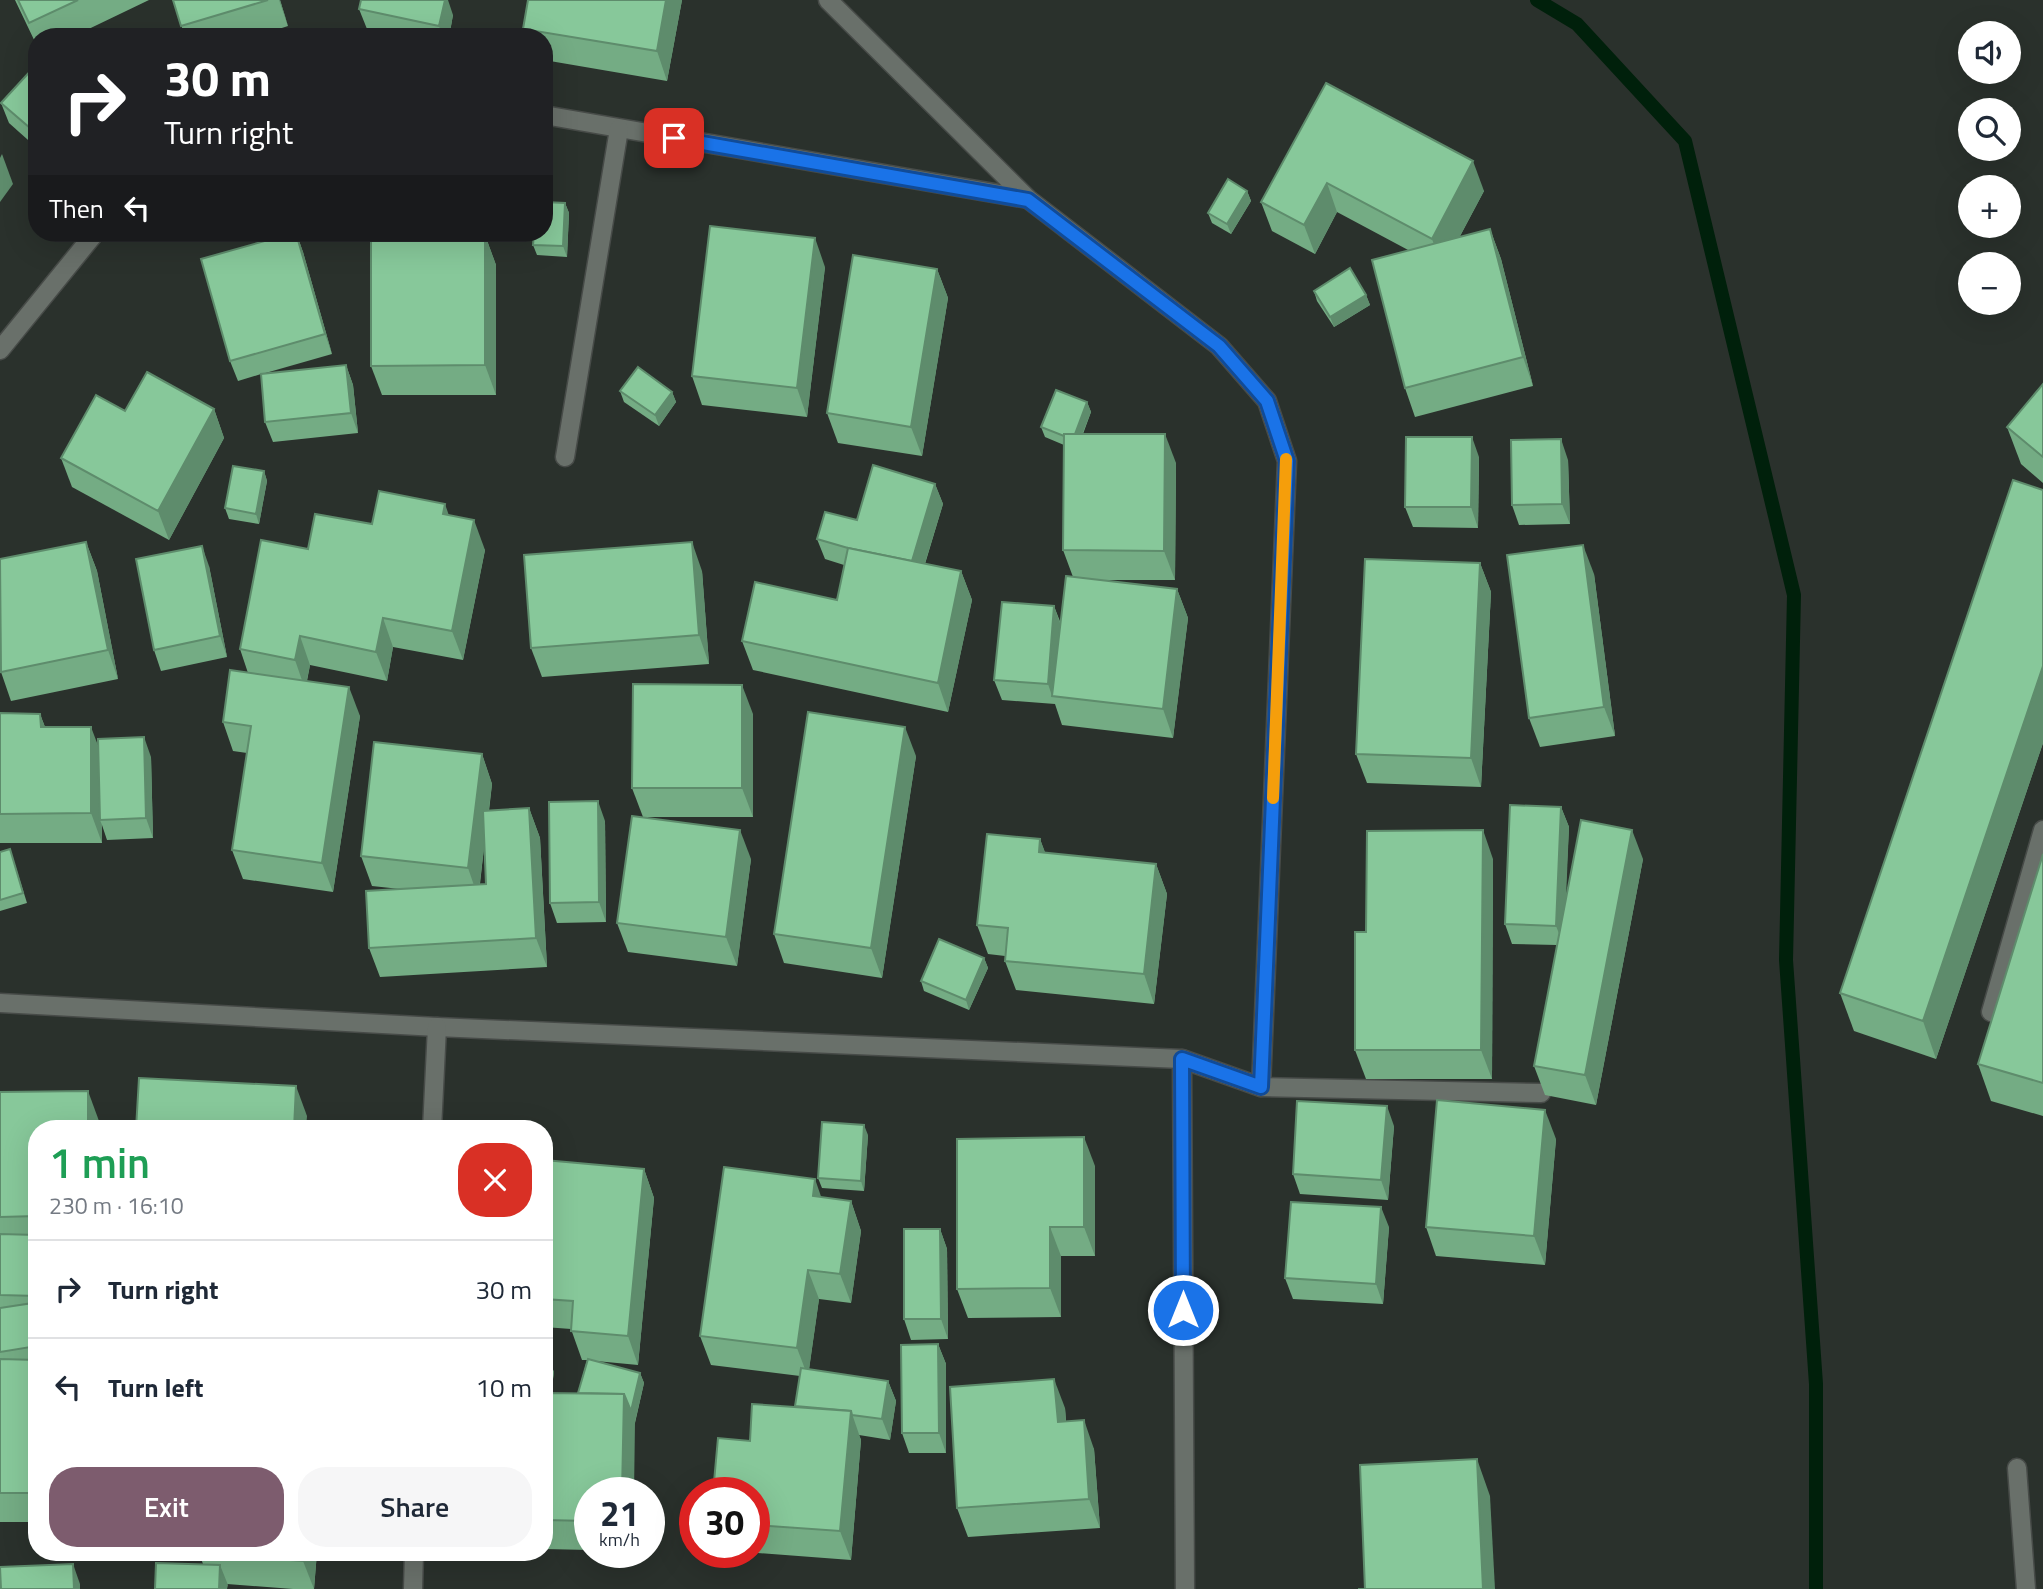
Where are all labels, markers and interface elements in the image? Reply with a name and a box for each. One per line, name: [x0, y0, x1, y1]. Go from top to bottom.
map controls: [1958, 21, 2021, 315]
button: sound: [1958, 21, 2021, 84]
text: 30 m: [164, 40, 271, 115]
icon: right: [49, 56, 140, 147]
button: search: [1958, 98, 2021, 161]
text: Turn right: [164, 108, 293, 156]
pin: [644, 108, 704, 168]
icon: arrive: [655, 119, 693, 157]
button: +: [1958, 175, 2021, 238]
text: Then: [49, 189, 104, 228]
icon: left: [118, 189, 156, 227]
button: −: [1958, 252, 2021, 315]
text: 1 min: [49, 1130, 150, 1194]
button: close: [458, 1143, 532, 1217]
text: 230 m · 16:10: [49, 1188, 184, 1223]
icon: right: [49, 1270, 87, 1308]
text: Turn right: [108, 1270, 219, 1309]
text: 30 m: [475, 1270, 532, 1309]
position arrow: [1146, 1273, 1220, 1347]
icon: left: [49, 1368, 87, 1406]
text: Turn left: [108, 1368, 203, 1407]
text: 10 m: [475, 1368, 532, 1407]
button: Exit: [49, 1467, 284, 1547]
button: Share: [298, 1467, 532, 1547]
speed limit sign: 30: [679, 1477, 770, 1568]
text: 21: [600, 1486, 639, 1540]
text: km/h: [599, 1526, 640, 1553]

